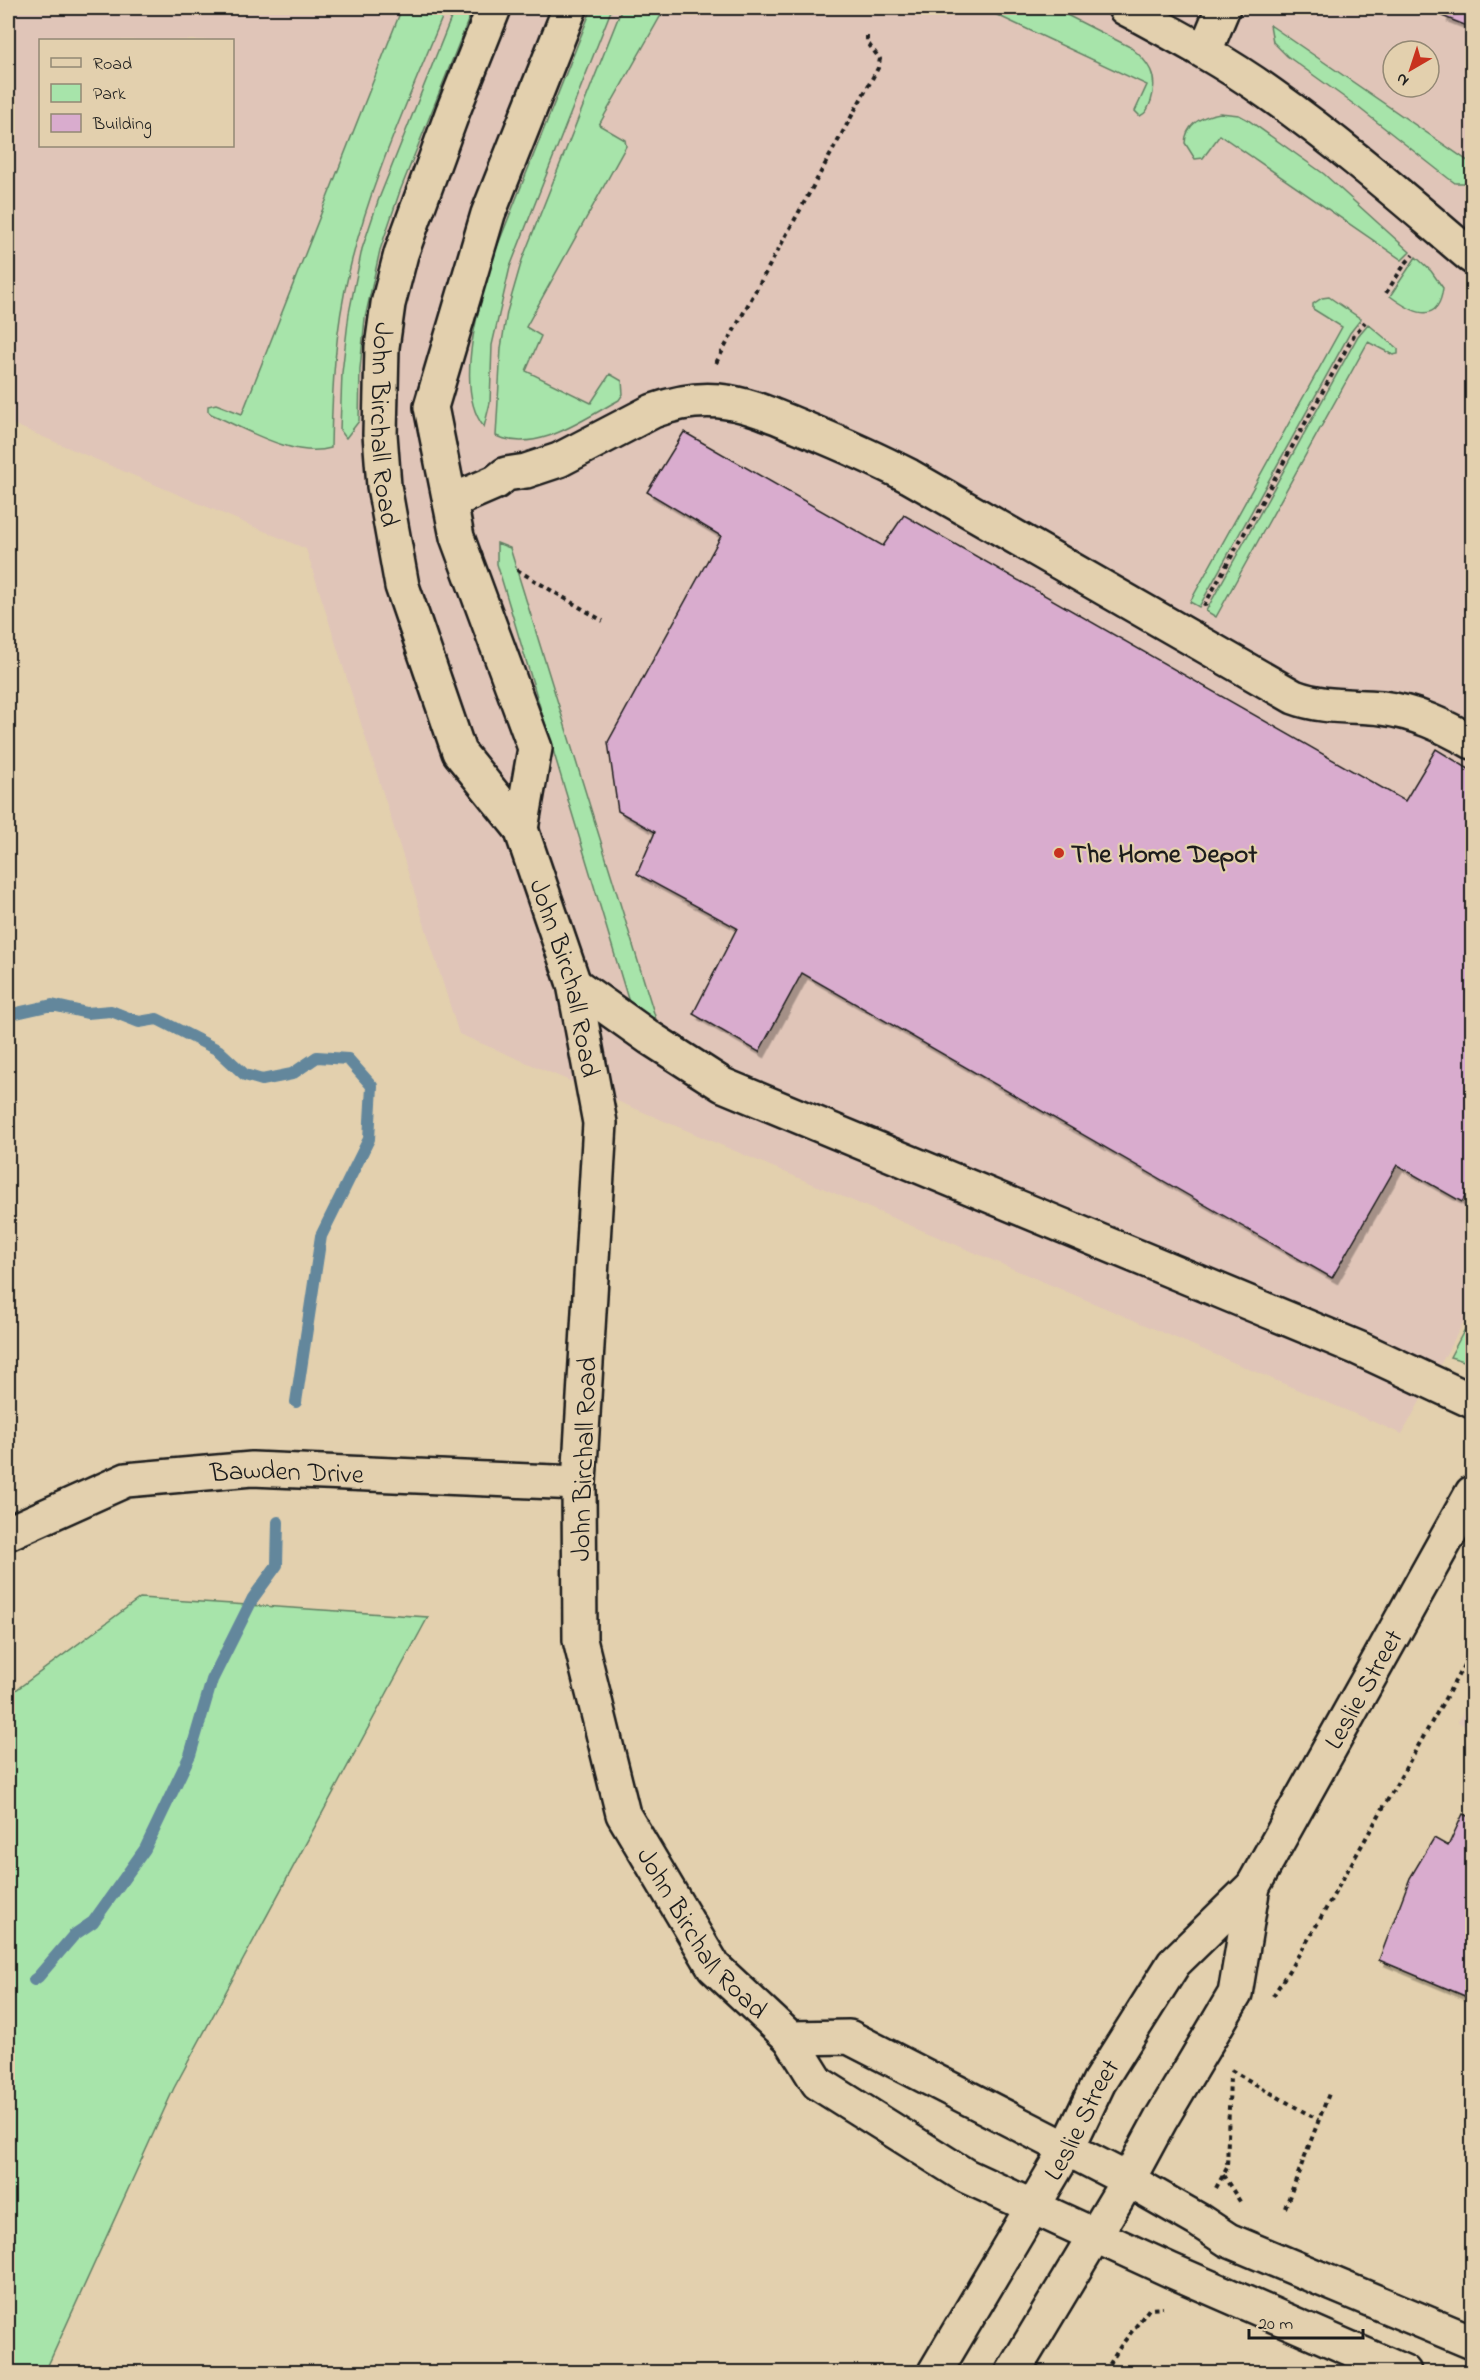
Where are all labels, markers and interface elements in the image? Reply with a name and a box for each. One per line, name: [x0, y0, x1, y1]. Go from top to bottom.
legend: [39, 39, 234, 147]
north arrow: [1381, 39, 1441, 99]
text: Road: [93, 52, 132, 78]
text: N: [1391, 66, 1415, 92]
text: Park: [93, 82, 126, 108]
text: Building: [92, 112, 152, 139]
street label: John Birchall Road: [358, 320, 408, 530]
place label: The Home Depot: [1071, 836, 1258, 875]
marker: The Home Depot: [1052, 846, 1066, 860]
street label: John Birchall Road: [517, 874, 608, 1081]
street label: John Birchall Road: [562, 1356, 609, 1562]
street label: Bawden Drive: [208, 1451, 366, 1496]
street label: Leslie Street: [1316, 1623, 1414, 1757]
street label: John Birchall Road: [625, 1841, 775, 2030]
street label: Leslie Street: [1035, 2052, 1131, 2189]
scale bar: [1249, 2302, 1363, 2340]
text: 20 m: [1258, 2312, 1293, 2338]

